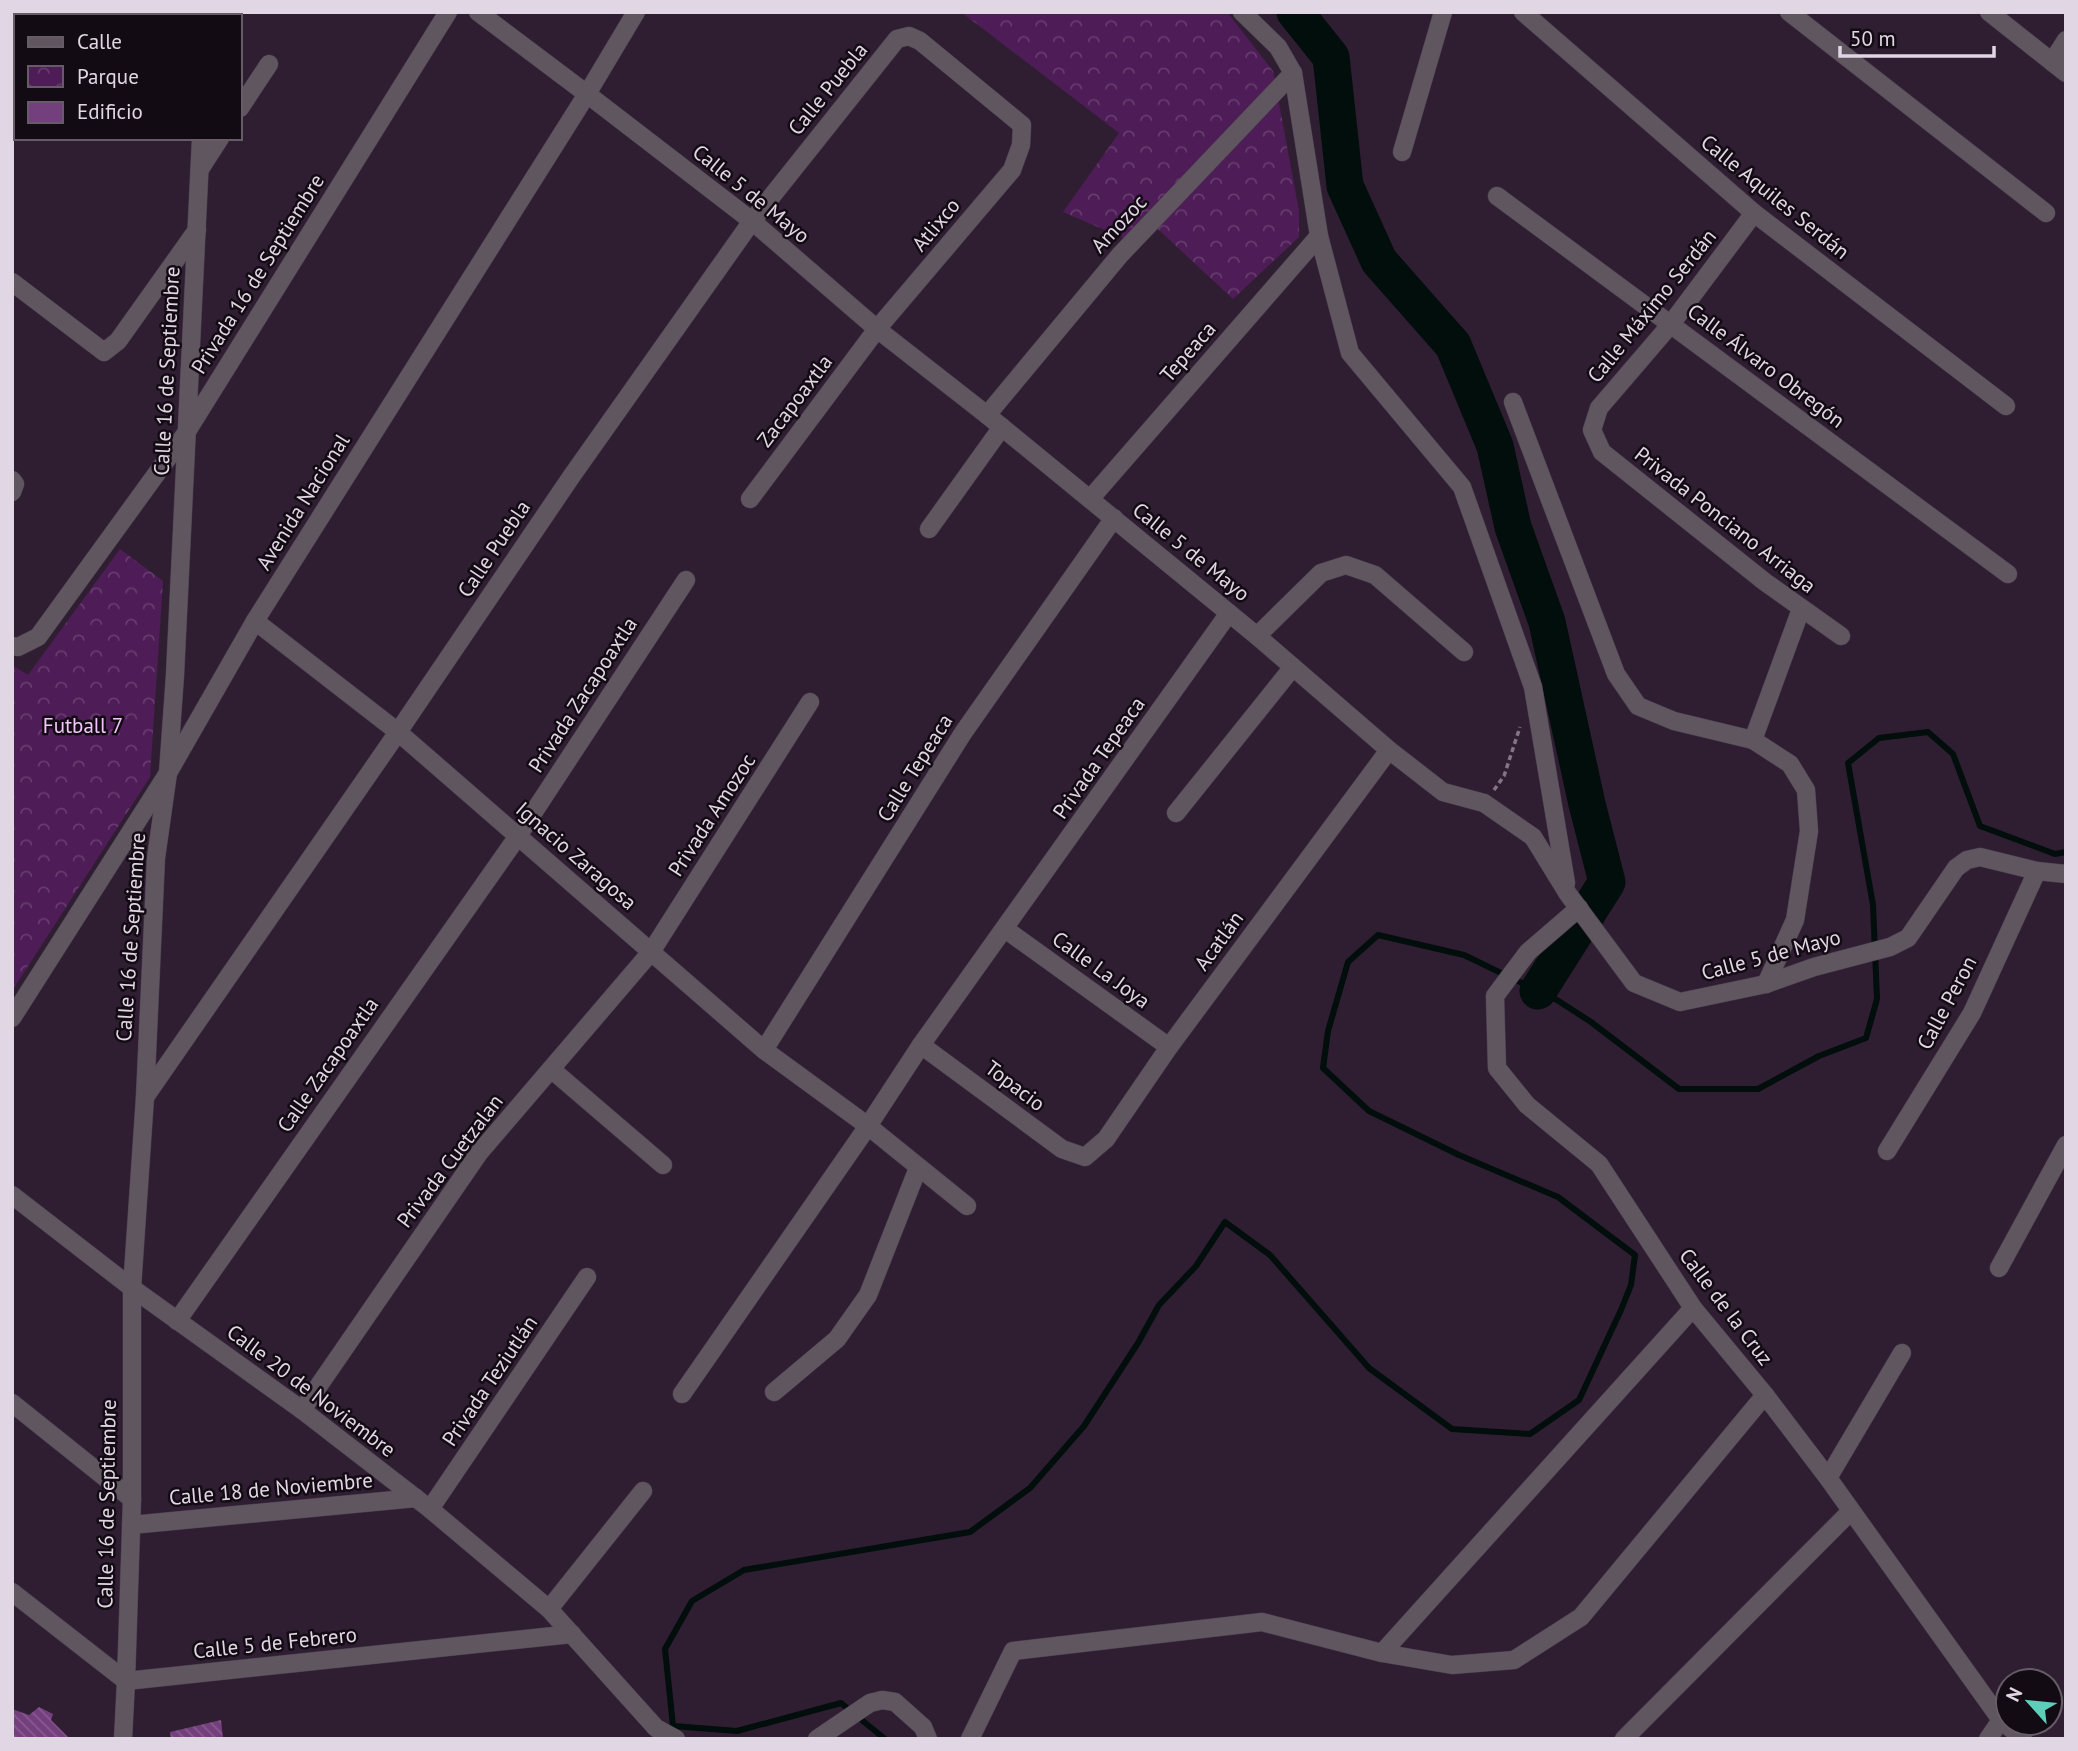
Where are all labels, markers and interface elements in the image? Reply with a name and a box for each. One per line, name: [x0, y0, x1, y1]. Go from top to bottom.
legend: [14, 14, 242, 140]
scale bar: [1840, 14, 1994, 58]
text: 50 m: [1850, 25, 1896, 52]
text: Calle: [77, 28, 122, 55]
street label: Calle Puebla: [782, 37, 873, 140]
text: Parque: [77, 63, 139, 90]
text: Edificio: [77, 98, 143, 125]
street label: Calle Aquiles Serdán: [1695, 128, 1855, 265]
street label: Calle 5 de Mayo: [687, 138, 815, 249]
street label: Privada 16 de Septiembre: [185, 169, 330, 379]
street label: Amozoc: [1085, 189, 1152, 258]
street label: Atlixco: [906, 192, 966, 257]
street label: Calle Máximo Serdán: [1581, 223, 1722, 388]
street label: Calle 16 de Septiembre: [148, 266, 185, 476]
street label: Calle Álvaro Obregón: [1682, 298, 1850, 434]
street label: Tepeaca: [1154, 316, 1221, 388]
street label: Zacapoaxtla: [751, 349, 838, 452]
street label: Avenida Nacional: [250, 429, 355, 575]
street label: Privada Ponciano Arriaga: [1629, 440, 1821, 599]
street label: Calle Puebla: [451, 495, 536, 602]
street label: Calle 5 de Mayo: [1127, 496, 1255, 607]
street label: Privada Zacapoaxtla: [522, 612, 643, 778]
street label: Privada Tepeaca: [1047, 691, 1151, 824]
street label: Calle Tepeaca: [871, 709, 958, 827]
park label: Futball 7: [43, 712, 123, 739]
street label: Privada Amozoc: [662, 748, 761, 881]
street label: Ignacio Zaragosa: [510, 796, 642, 916]
street label: Calle 16 de Septiembre: [110, 832, 151, 1042]
street label: Acatlán: [1188, 906, 1249, 976]
street label: Calle 5 de Mayo: [1698, 923, 1843, 986]
street label: Calle La Joya: [1047, 925, 1155, 1014]
street label: Calle Peron: [1911, 951, 1982, 1054]
street label: Calle Zacapoaxtla: [271, 992, 384, 1138]
street label: Topacio: [980, 1054, 1051, 1117]
street label: Privada Cuetzalan: [391, 1089, 509, 1233]
street label: Calle de la Cruz: [1674, 1243, 1779, 1371]
street label: Privada Teziutlán: [436, 1310, 543, 1451]
street label: Calle 20 de Noviembre: [222, 1318, 401, 1463]
street label: Calle 16 de Septiembre: [91, 1399, 122, 1609]
street label: Calle 18 de Noviembre: [168, 1466, 374, 1511]
street label: Calle 5 de Febrero: [192, 1620, 358, 1665]
north arrow: [1994, 1667, 2064, 1737]
text: N: [2000, 1683, 2027, 1705]

